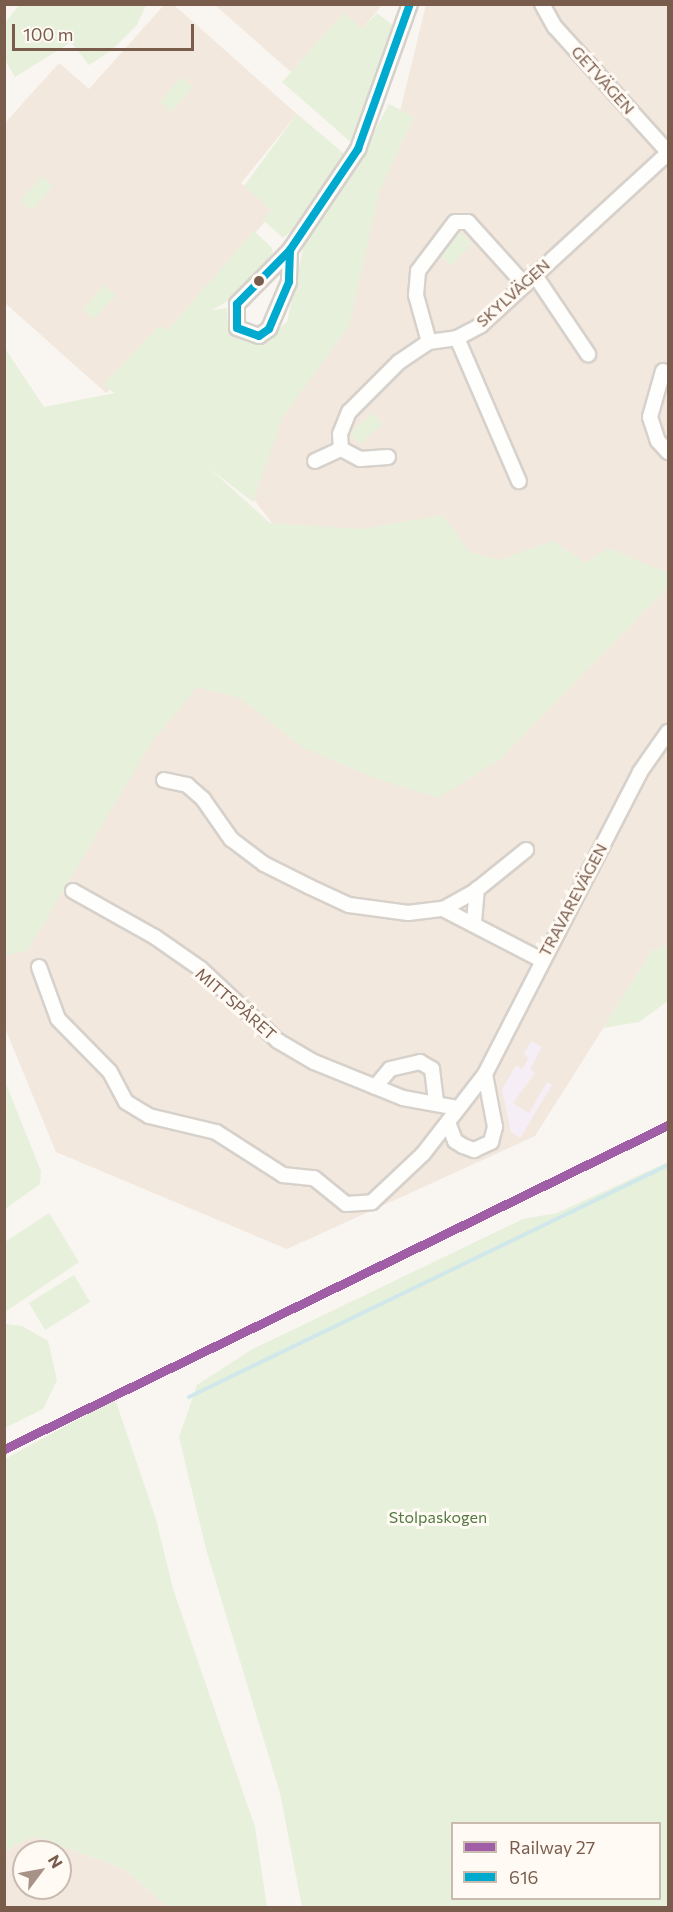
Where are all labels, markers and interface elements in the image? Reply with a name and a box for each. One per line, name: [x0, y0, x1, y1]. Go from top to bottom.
scale bar: [15, 12, 196, 50]
text: 100 m: [23, 23, 73, 45]
street label: GETVÄGEN: [567, 42, 639, 118]
street label: SKYLVÄGEN: [472, 255, 554, 331]
unlabelled marker: [253, 275, 265, 287]
street label: TRAVAREVÄGEN: [535, 840, 611, 960]
street label: MITTSPÅRET: [192, 964, 280, 1044]
park label: Stolpaskogen: [389, 1507, 487, 1527]
legend: [451, 1822, 661, 1900]
text: Railway 27: [509, 1836, 595, 1858]
north arrow: [12, 1840, 72, 1900]
text: N: [45, 1851, 67, 1871]
text: 616: [509, 1866, 539, 1888]

